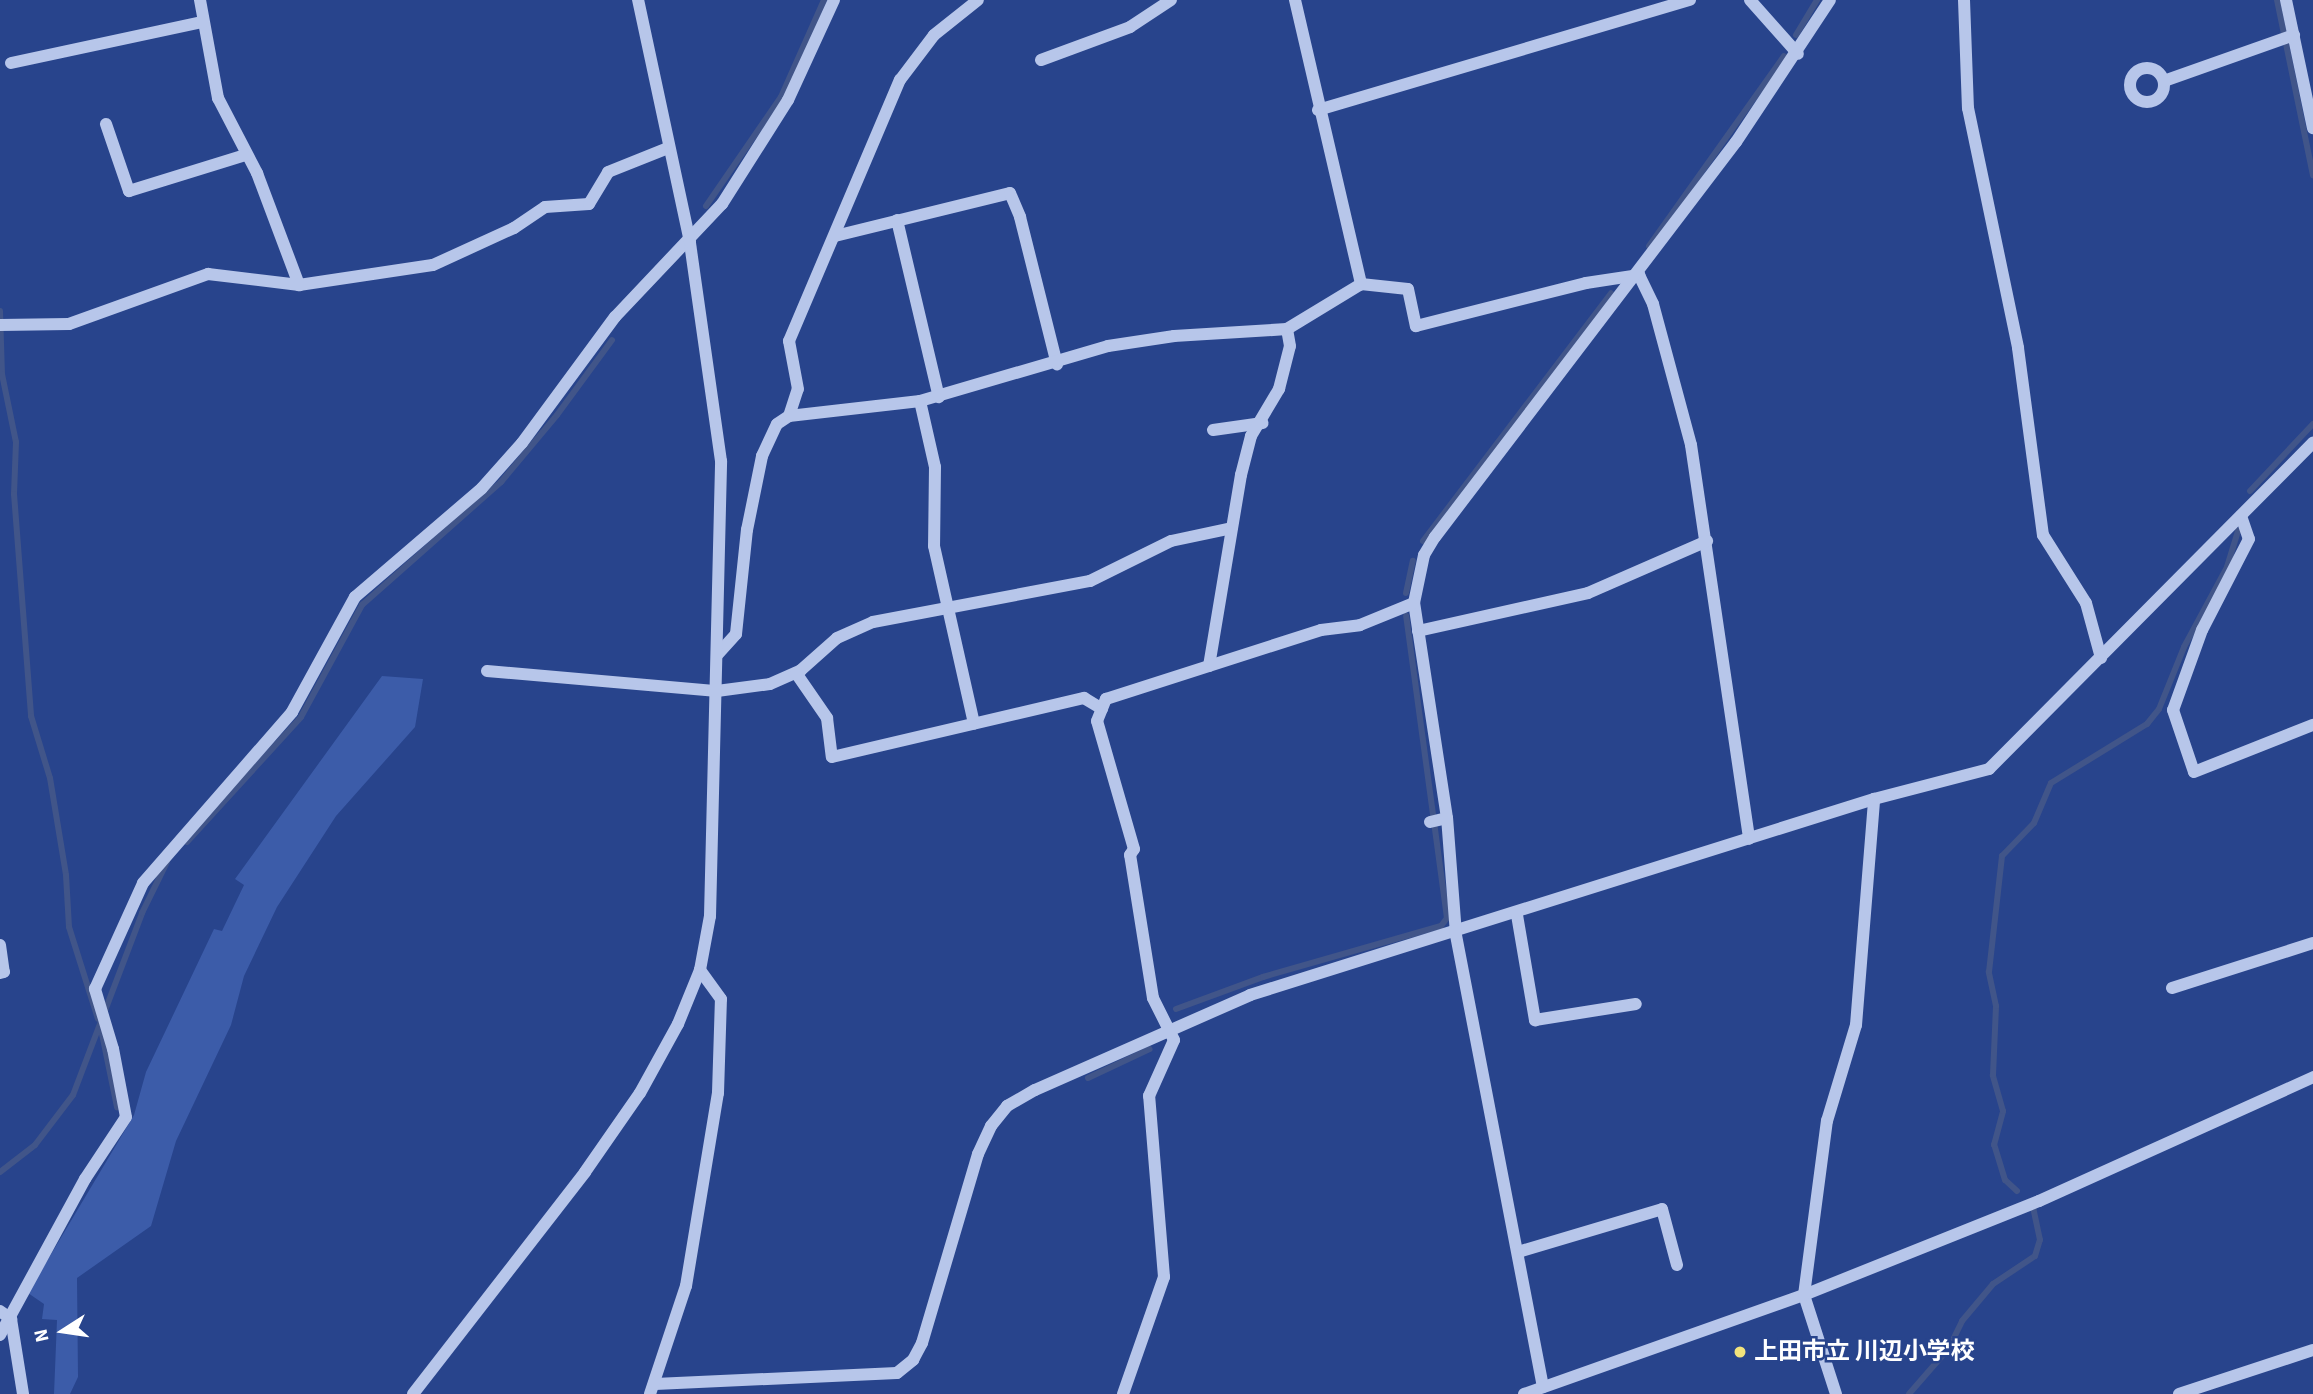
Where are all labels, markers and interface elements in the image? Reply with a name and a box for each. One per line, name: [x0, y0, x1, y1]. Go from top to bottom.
north arrow: [28, 1296, 98, 1366]
text: N: [27, 1326, 56, 1344]
place label: 上田市立 川辺小学校: [1754, 1338, 1975, 1366]
marker: 上田市立 川辺小学校: [1732, 1344, 1748, 1360]

